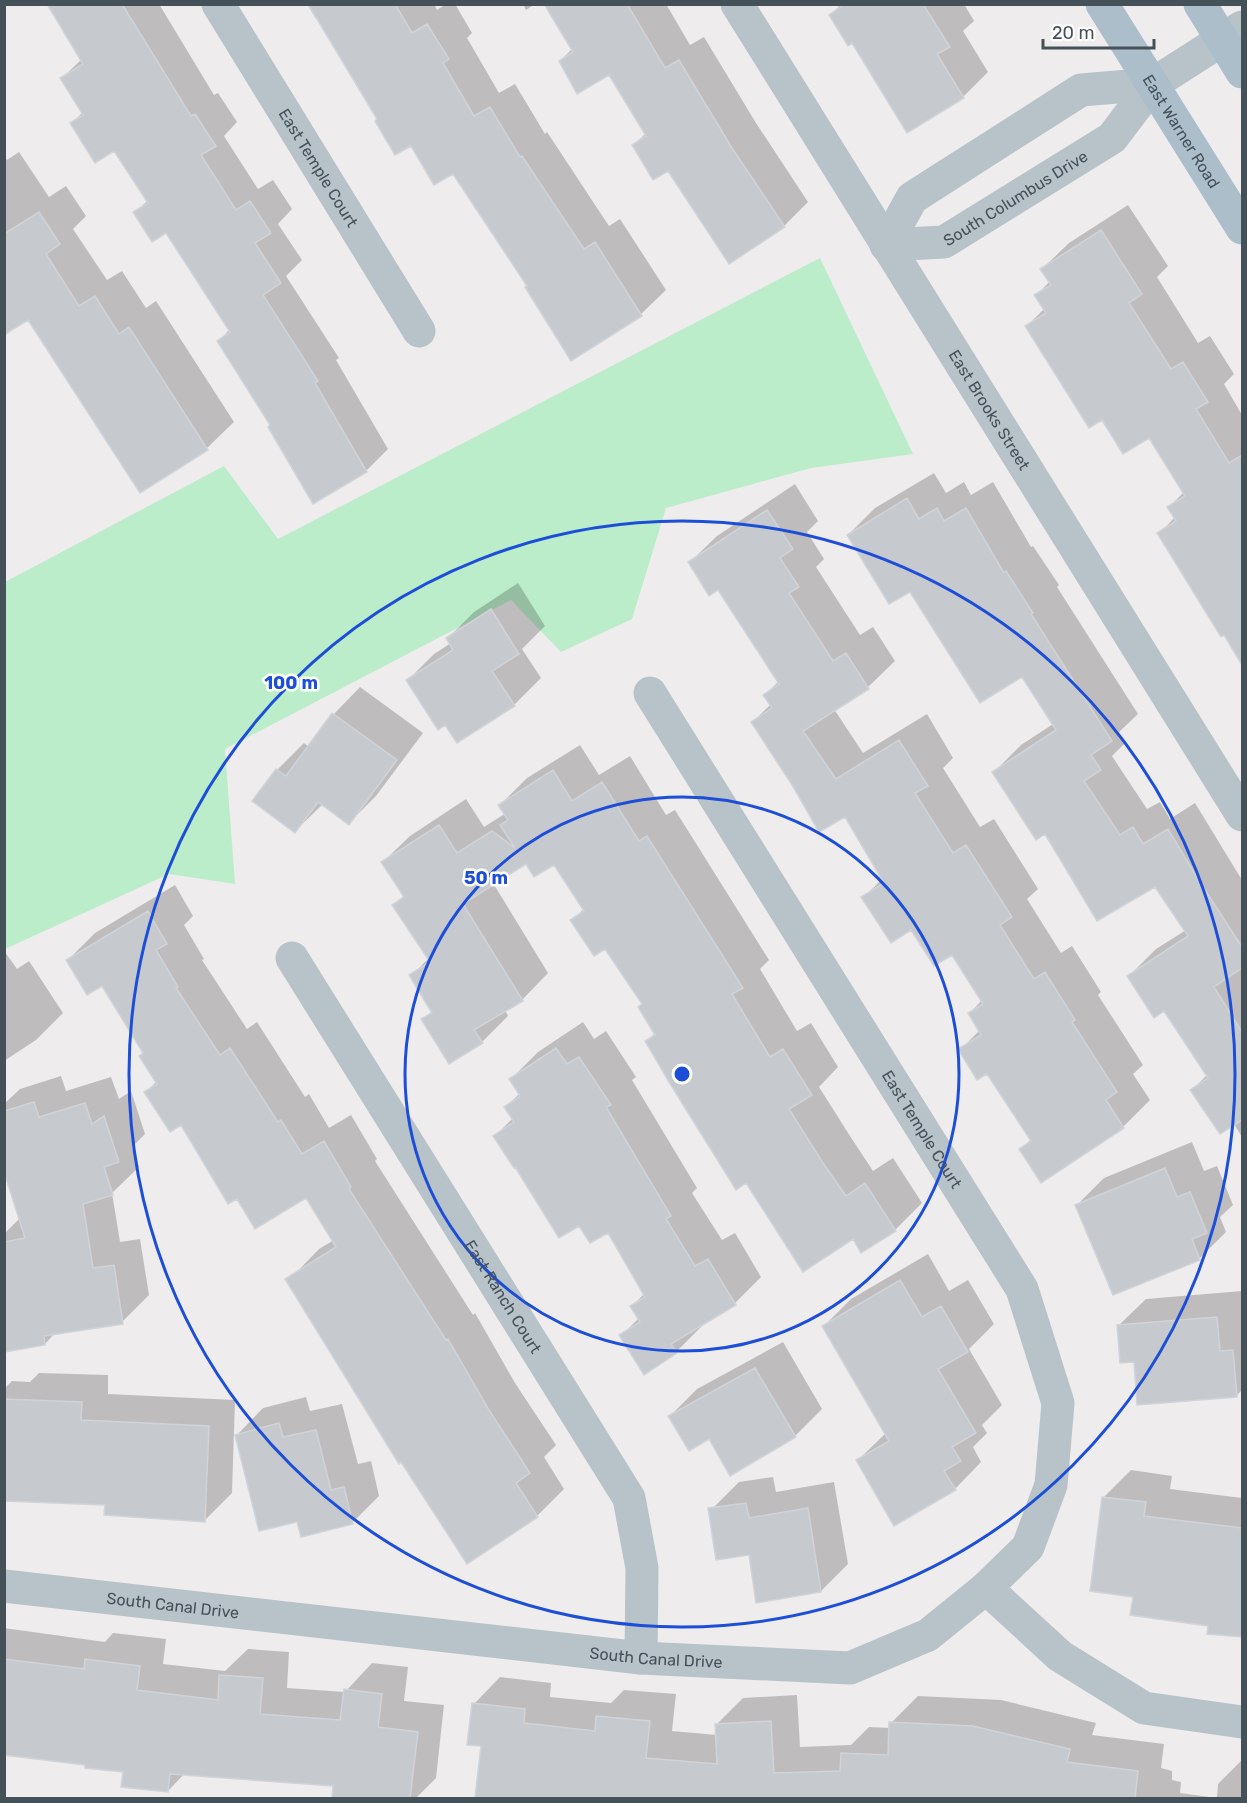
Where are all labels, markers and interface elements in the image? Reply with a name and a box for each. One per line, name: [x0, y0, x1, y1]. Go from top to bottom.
scale bar: [1043, 12, 1154, 50]
text: 20 m: [1052, 22, 1094, 44]
street label: East Warner Road: [1138, 71, 1224, 192]
street label: East Temple Court: [275, 105, 362, 231]
street label: South Columbus Drive: [940, 146, 1091, 250]
street label: East Brooks Street: [945, 346, 1034, 474]
text: 100 m: [264, 672, 318, 694]
text: 50 m: [464, 867, 508, 889]
centre of rings: [672, 1064, 692, 1084]
street label: East Temple Court: [878, 1067, 966, 1192]
street label: East Ranch Court: [460, 1236, 545, 1357]
street label: South Canal Drive: [106, 1589, 240, 1623]
street label: South Canal Drive: [589, 1643, 723, 1672]

